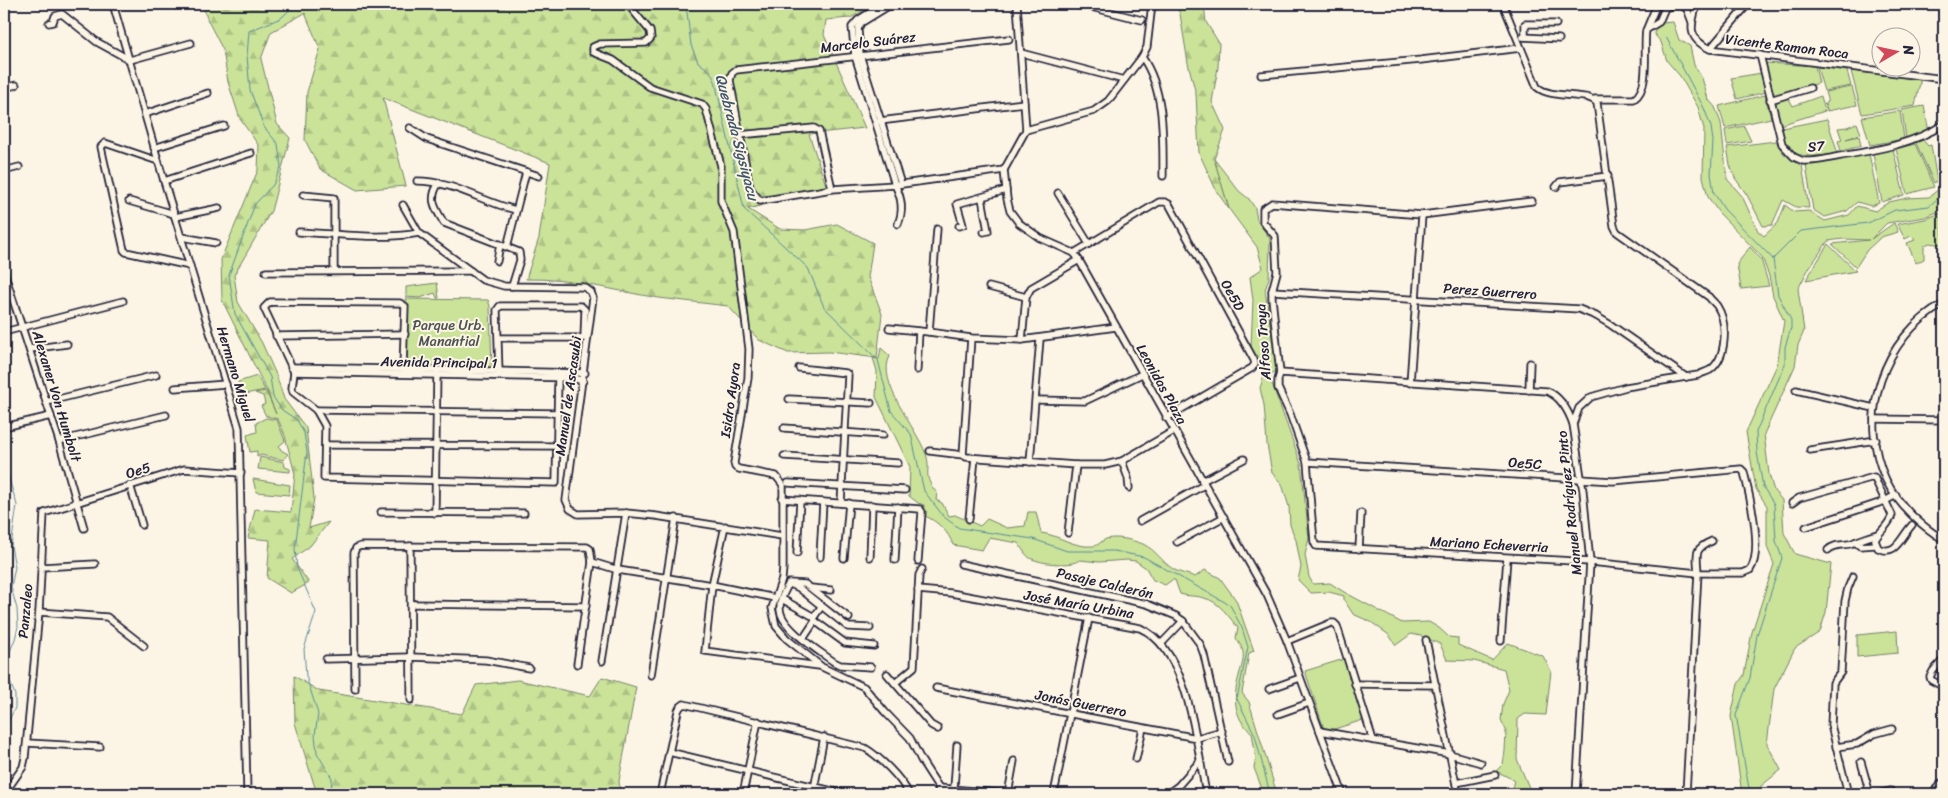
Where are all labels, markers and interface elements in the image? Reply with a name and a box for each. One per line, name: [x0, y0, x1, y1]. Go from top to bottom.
street label: Marcelo Suárez: [819, 24, 917, 61]
street label: Vicente Ramon Roca: [1724, 27, 1850, 66]
north arrow: [1870, 28, 1920, 78]
text: N: [1895, 42, 1921, 57]
water label: Quebrada Sigsiyacu: [708, 71, 767, 205]
street label: S7: [1807, 133, 1826, 160]
street label: Oe5D: [1214, 275, 1252, 316]
street label: Perez Guerrero: [1442, 276, 1538, 307]
street label: Alfoso Troya: [1248, 303, 1279, 382]
park label: Parque Urb. Manantial: [413, 313, 485, 354]
street label: Hermano Miguel: [209, 323, 262, 426]
street label: Alexaner Von Humbolt: [24, 326, 89, 466]
street label: Manuel de Ascasubi: [548, 334, 589, 457]
street label: Leonidas Plaza: [1129, 339, 1194, 429]
street label: Avenida Principal 1: [379, 349, 498, 376]
street label: Isidro Ayora: [713, 361, 748, 440]
street label: Manuel Rodríguez Pinto: [1549, 429, 1590, 576]
street label: Oe5C: [1507, 450, 1543, 477]
street label: Oe5: [123, 455, 154, 486]
street label: Mariano Echeverria: [1429, 529, 1550, 560]
street label: Pasaje Calderón: [1054, 560, 1156, 607]
street label: José María Urbina: [1021, 582, 1137, 627]
street label: Panzaleo: [11, 583, 40, 639]
street label: Jonás Guerrero: [1032, 682, 1129, 725]

